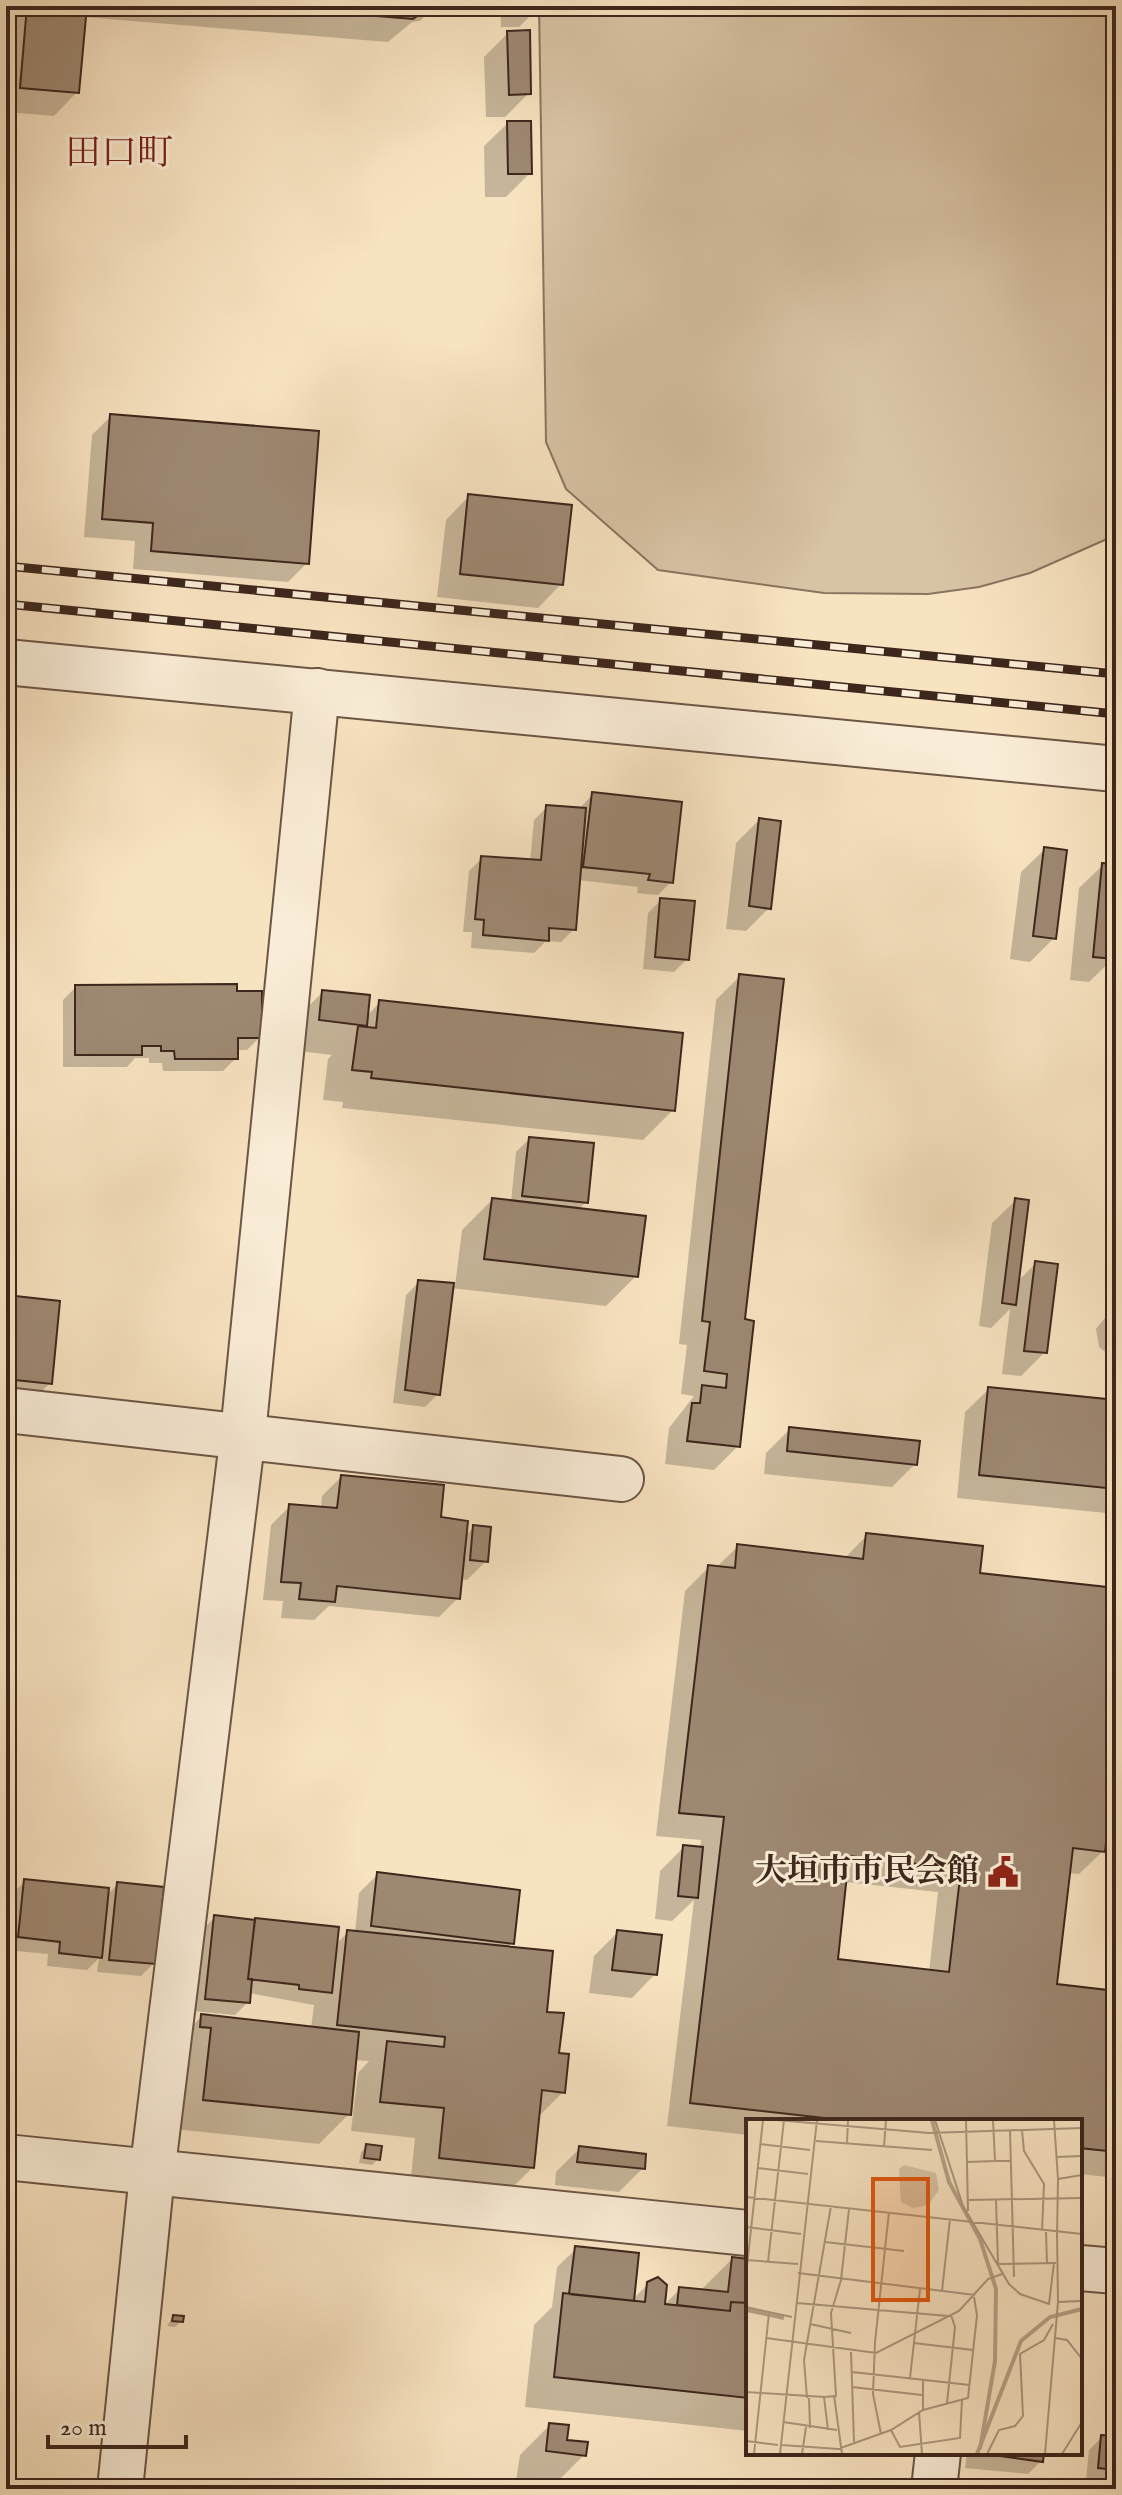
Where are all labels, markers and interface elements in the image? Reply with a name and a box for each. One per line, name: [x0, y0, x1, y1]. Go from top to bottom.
district label: 田口町: [65, 131, 173, 177]
place label: 大垣市市民会館: [755, 1852, 979, 1893]
public building icon: 大垣市市民会館: [986, 1855, 1020, 1889]
inset map: [746, 2119, 1082, 2455]
scale bar: [48, 2399, 186, 2449]
text: 20 m: [60, 2413, 107, 2444]

